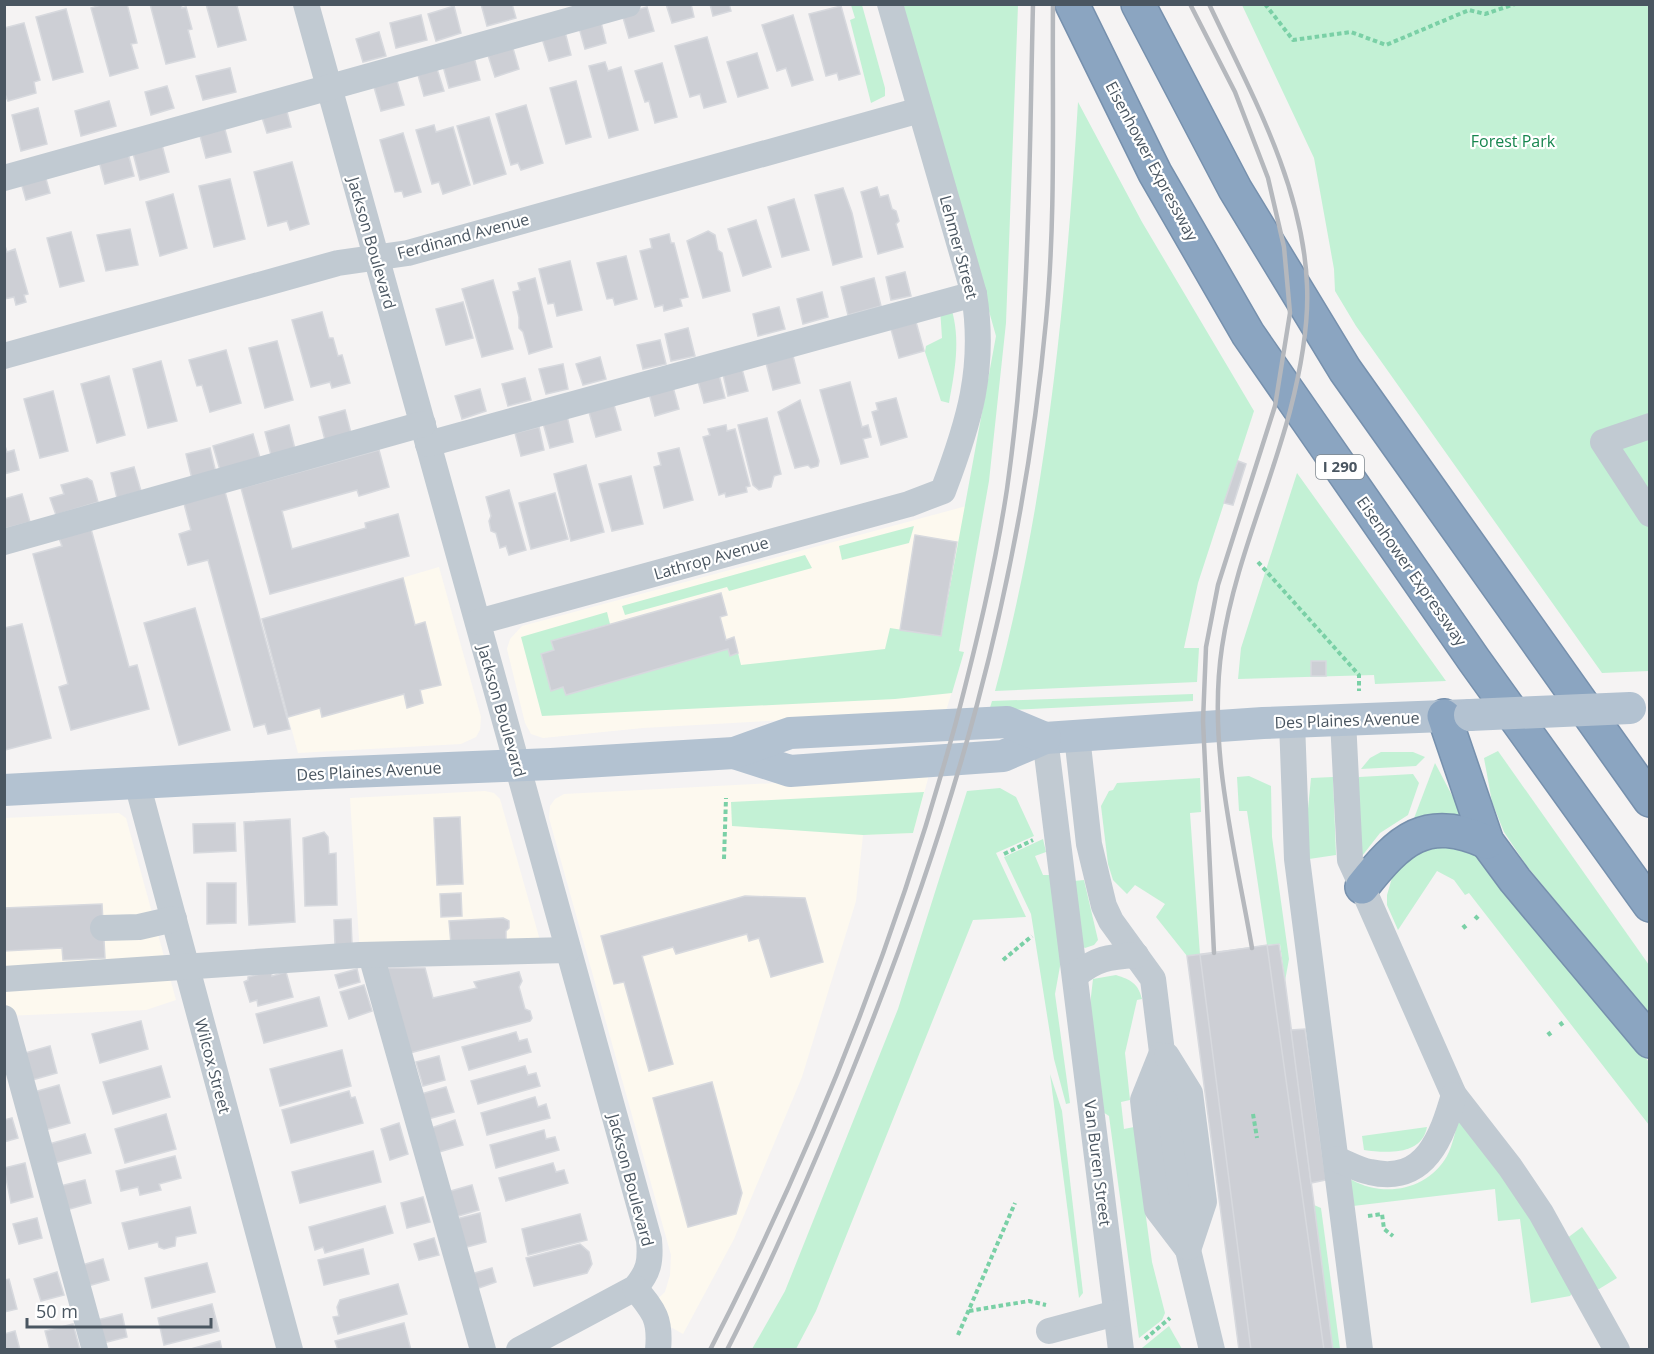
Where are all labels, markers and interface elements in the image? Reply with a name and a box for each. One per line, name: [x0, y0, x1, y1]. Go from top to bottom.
street label: Eisenhower Expressway: [1101, 77, 1204, 246]
park label: Forest Park: [1471, 130, 1556, 152]
street label: Jackson Boulevard: [342, 172, 401, 312]
street label: Lehmer Street: [935, 193, 983, 301]
street label: Ferdinand Avenue: [395, 208, 531, 264]
road number: I 290: [1316, 455, 1364, 479]
street label: Eisenhower Expressway: [1352, 492, 1473, 651]
street label: Lathrop Avenue: [651, 531, 771, 585]
street label: Jackson Boulevard: [472, 640, 531, 780]
street label: Des Plaines Avenue: [1274, 706, 1420, 734]
street label: Des Plaines Avenue: [296, 756, 442, 786]
street label: Wilcox Street: [190, 1016, 236, 1116]
street label: Van Buren Street: [1079, 1099, 1117, 1228]
street label: Jackson Boulevard: [602, 1109, 659, 1249]
scale bar: [27, 1291, 212, 1329]
text: 50 m: [36, 1299, 78, 1323]

